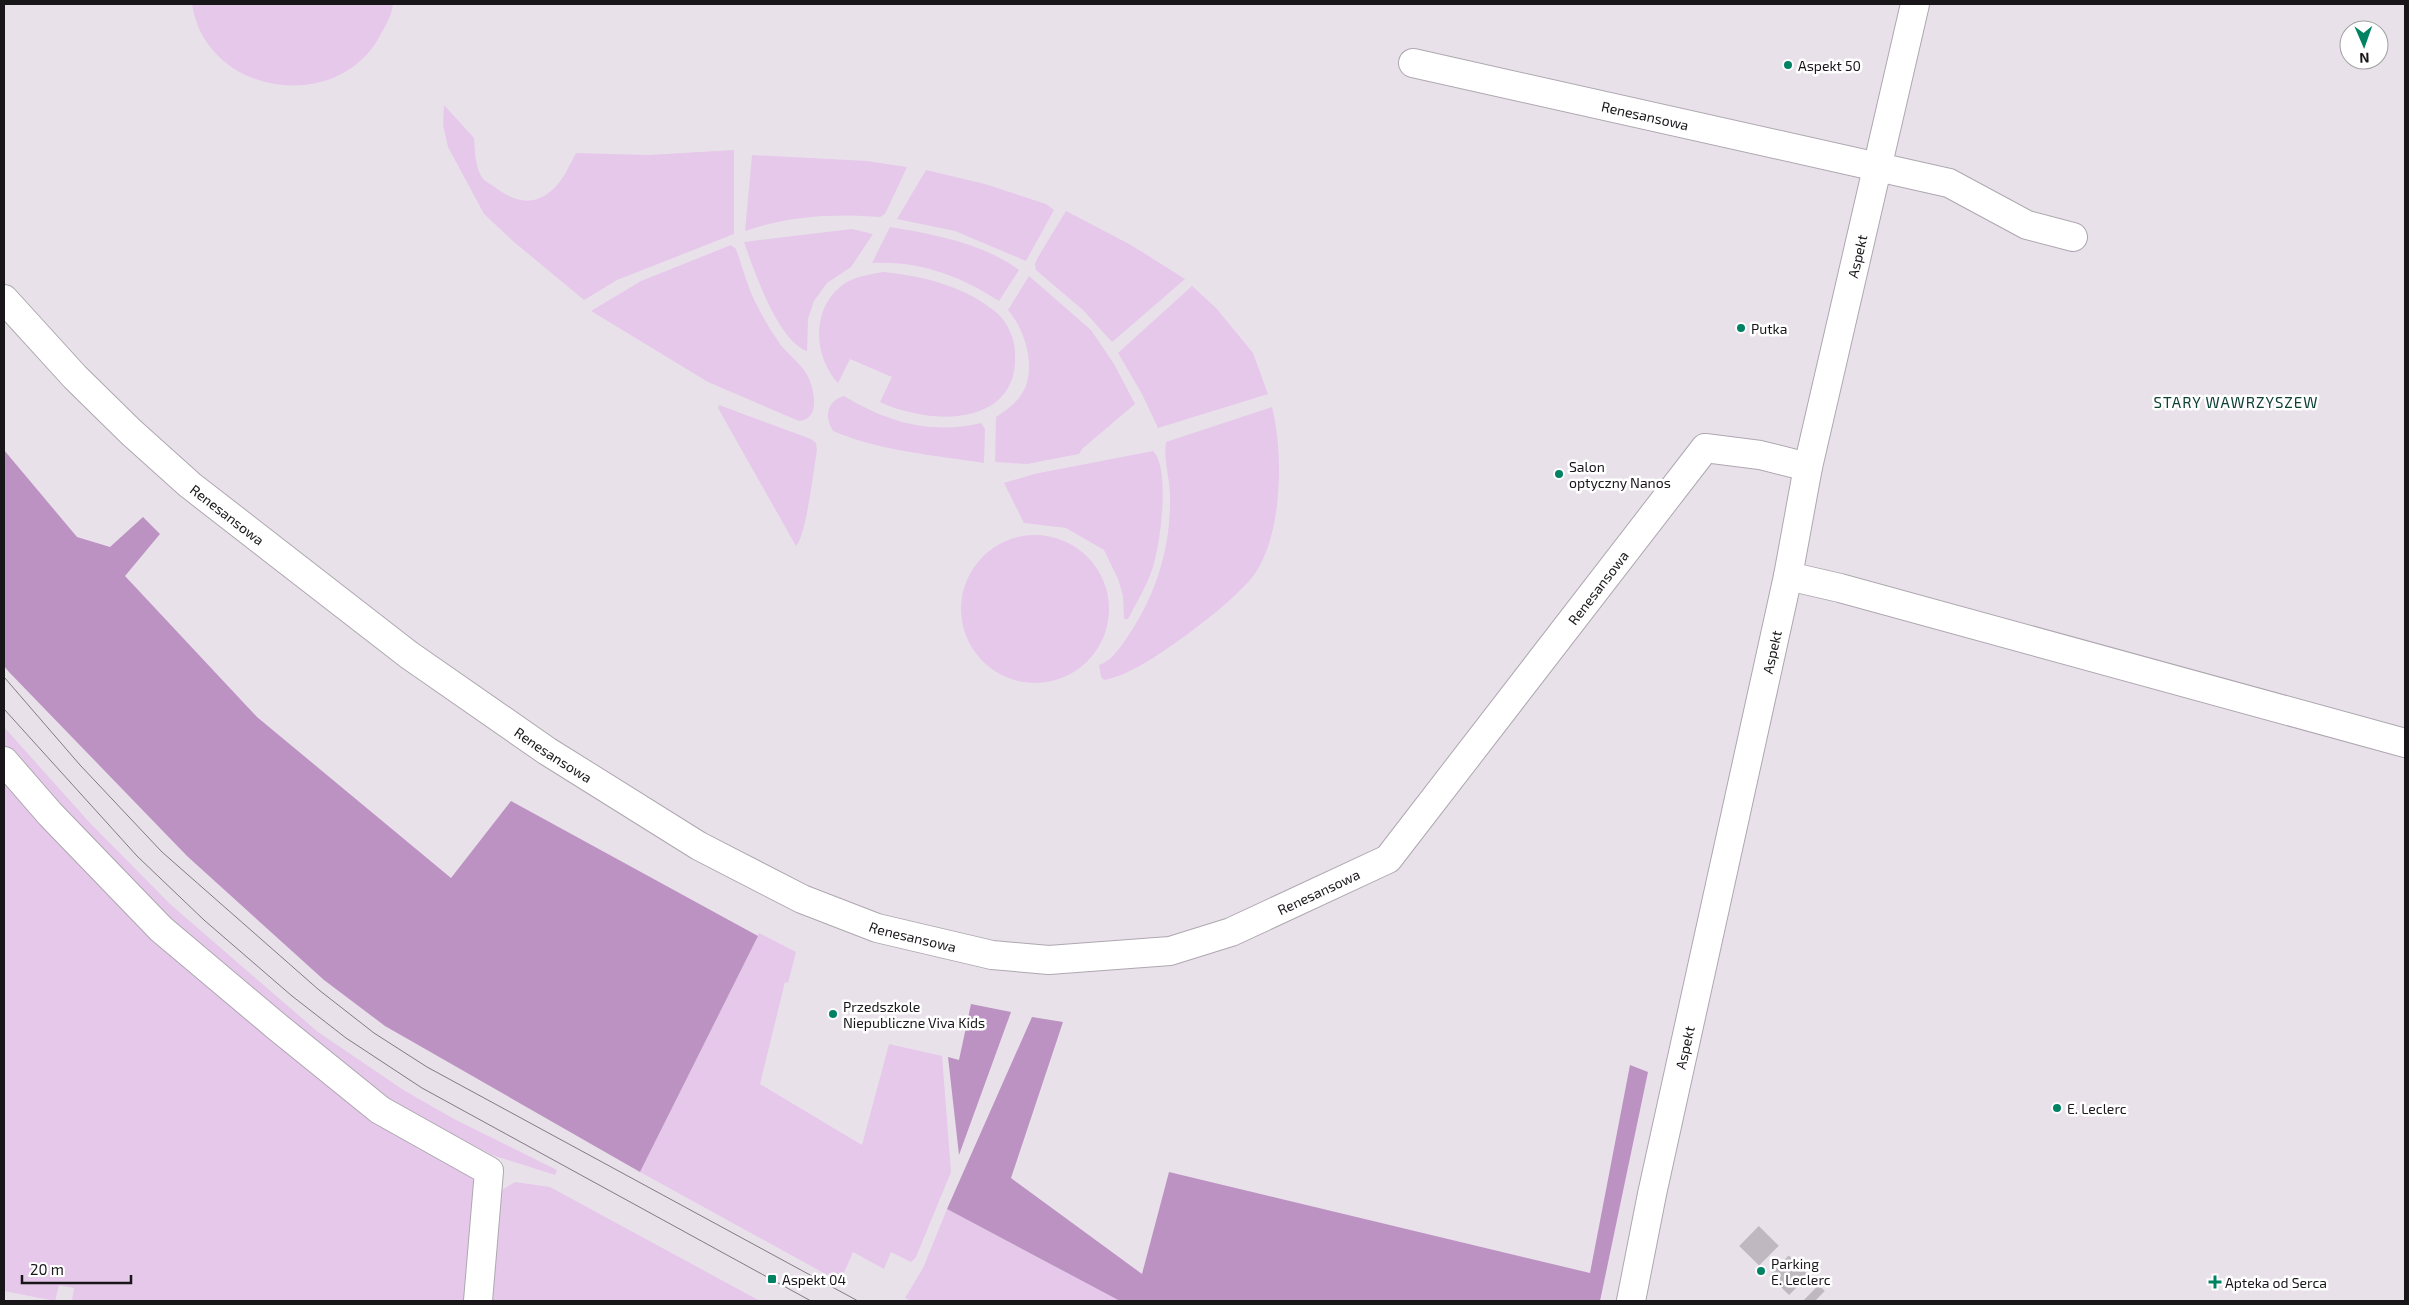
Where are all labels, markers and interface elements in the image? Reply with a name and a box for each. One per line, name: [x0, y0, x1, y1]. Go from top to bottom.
north arrow: [2339, 20, 2389, 70]
text: N: [2359, 50, 2370, 67]
place label: Aspekt 50: [1798, 57, 1861, 74]
marker: Aspekt 50: [1782, 59, 1794, 71]
street label: Renesansowa: [1600, 97, 1691, 133]
street label: Aspekt: [1843, 233, 1870, 280]
place label: Putka: [1751, 320, 1787, 337]
marker: Putka: [1735, 322, 1747, 334]
district label: STARY WAWRZYSZEW: [2154, 393, 2318, 411]
place label: Salon optyczny Nanos: [1569, 458, 1671, 491]
marker: Salon optyczny Nanos: [1553, 468, 1565, 480]
street label: Renesansowa: [187, 480, 268, 548]
street label: Renesansowa: [1564, 547, 1631, 628]
street label: Aspekt: [1758, 629, 1784, 675]
street label: Renesansowa: [512, 723, 595, 786]
street label: Renesansowa: [1274, 865, 1362, 918]
street label: Renesansowa: [867, 917, 958, 955]
place label: Przedszkole Niepubliczne Viva Kids: [843, 998, 985, 1031]
marker: Przedszkole Niepubliczne Viva Kids: [827, 1008, 839, 1020]
street label: Aspekt: [1671, 1024, 1697, 1071]
place label: E. Leclerc: [2067, 1100, 2127, 1117]
marker: E. Leclerc: [2051, 1102, 2063, 1114]
scale bar: [22, 1252, 131, 1284]
place label: Parking E. Leclerc: [1771, 1255, 1831, 1288]
text: 20 m: [30, 1260, 64, 1278]
marker: Parking E. Leclerc: [1755, 1265, 1767, 1277]
place label: Aspekt 04: [782, 1271, 846, 1288]
marker: Aspekt 04: [766, 1273, 778, 1285]
place label: Apteka od Serca: [2225, 1274, 2327, 1291]
marker: Apteka od Serca: [2209, 1276, 2221, 1288]

